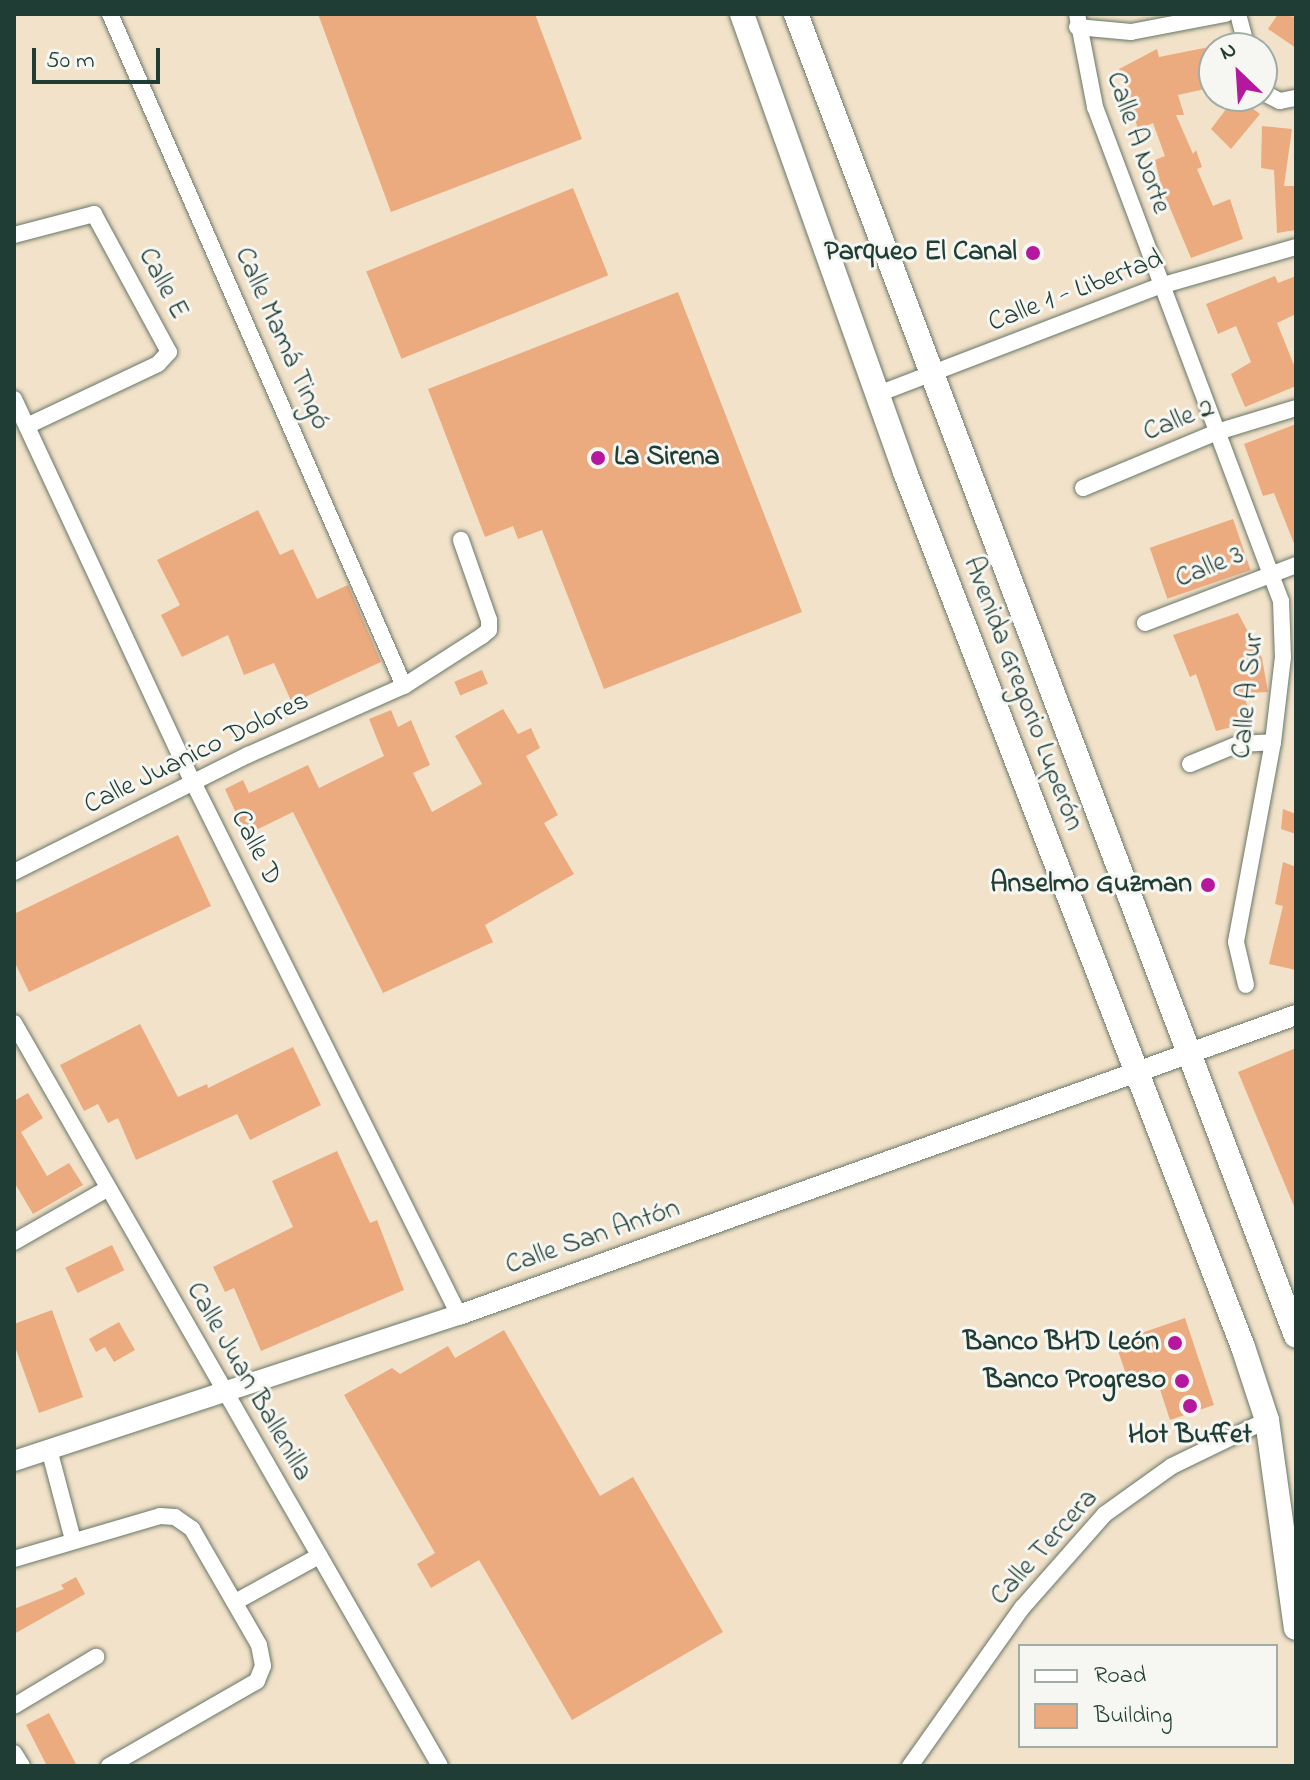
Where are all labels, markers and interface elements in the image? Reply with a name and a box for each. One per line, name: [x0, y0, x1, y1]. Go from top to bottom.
scale bar: [36, 32, 164, 82]
north arrow: [1198, 32, 1278, 112]
text: N: [1215, 34, 1242, 70]
text: 50 m: [46, 44, 95, 79]
street label: Calle A Norte: [1097, 68, 1177, 218]
place label: Parqueo El Canal: [824, 236, 1017, 270]
street label: Calle E: [129, 242, 195, 326]
street label: Calle Mamá Tingó: [226, 242, 336, 436]
street label: Calle 1 - Libertad: [984, 243, 1168, 341]
marker: Parqueo El Canal: [1024, 244, 1042, 262]
street label: Calle 2: [1139, 392, 1219, 450]
place label: La Sirena: [614, 441, 720, 475]
marker: La Sirena: [589, 449, 607, 467]
street label: Calle 3: [1171, 539, 1249, 597]
street label: Avenida Gregorio Luperón: [954, 552, 1090, 836]
street label: Calle A Sur: [1226, 631, 1272, 761]
street label: Calle Juanico Dolores: [79, 685, 315, 823]
street label: Calle D: [222, 805, 288, 891]
place label: Anselmo Guzman: [990, 868, 1192, 902]
marker: Anselmo Guzman: [1199, 876, 1217, 894]
street label: Calle San Antón: [501, 1192, 685, 1284]
street label: Calle Juan Ballenilla: [177, 1276, 319, 1488]
place label: Banco BHD León: [963, 1326, 1159, 1360]
marker: Banco BHD León: [1166, 1334, 1184, 1352]
place label: Banco Progreso: [984, 1364, 1166, 1398]
marker: Banco Progreso: [1173, 1372, 1191, 1390]
marker: Hot Buffet: [1181, 1397, 1199, 1415]
place label: Hot Buffet: [1128, 1419, 1252, 1453]
street label: Calle Tercera: [984, 1483, 1106, 1613]
legend: [1018, 1644, 1278, 1748]
text: Road: [1094, 1659, 1146, 1694]
text: Building: [1094, 1699, 1173, 1734]

